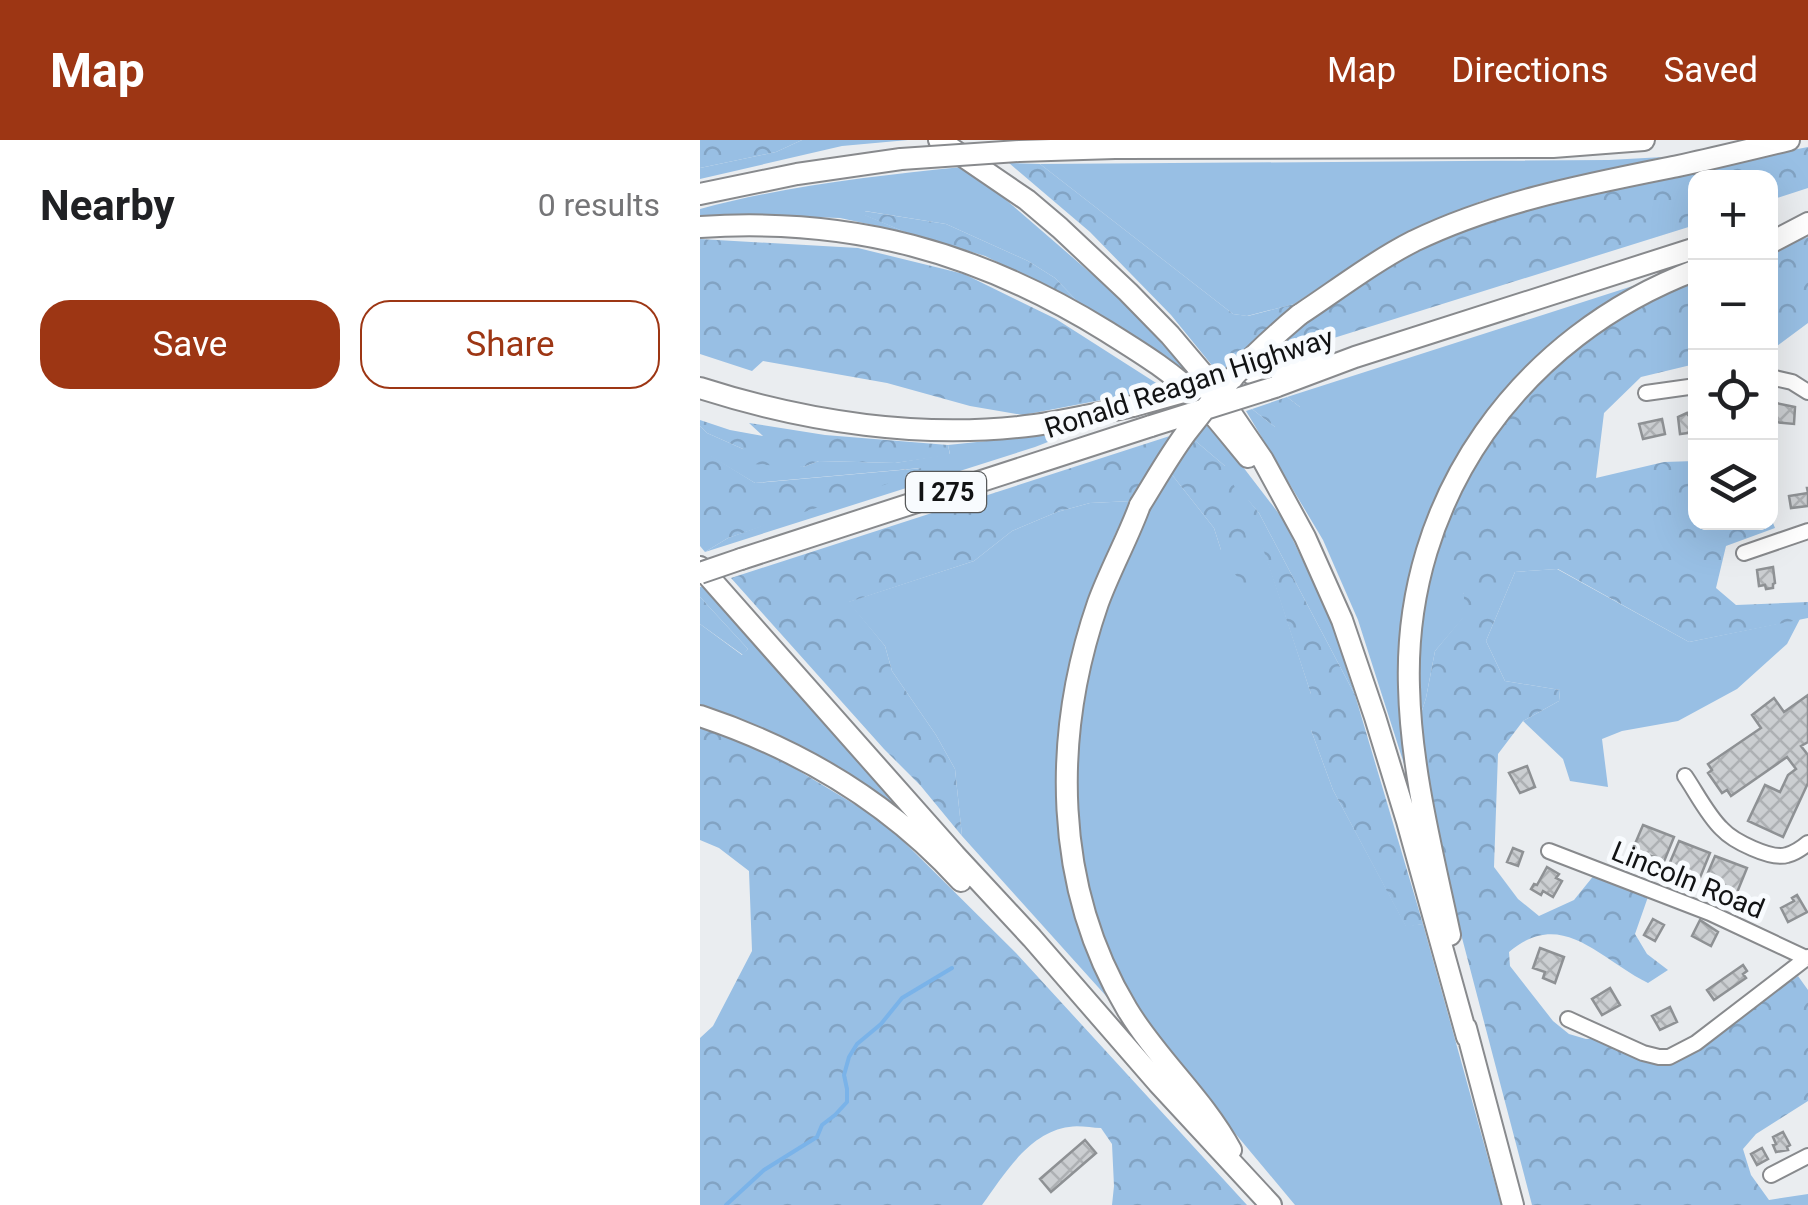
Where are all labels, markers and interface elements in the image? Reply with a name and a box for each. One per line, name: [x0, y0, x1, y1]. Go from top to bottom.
text: Map: [50, 42, 145, 99]
text: Map: [1327, 50, 1396, 91]
text: Directions: [1451, 50, 1608, 91]
text: Saved: [1663, 50, 1758, 91]
map controls: [1688, 170, 1778, 530]
button: +: [1688, 170, 1778, 260]
text: Nearby: [40, 181, 175, 230]
text: 0 results: [538, 186, 660, 224]
button: −: [1688, 260, 1778, 350]
button: Save: [40, 300, 340, 389]
button: Share: [360, 300, 660, 389]
street label: Ronald Reagan Highway: [1041, 321, 1337, 445]
button: locate: [1688, 350, 1778, 440]
button: layers: [1688, 440, 1778, 530]
road number: I 275: [906, 472, 986, 512]
street label: Lincoln Road: [1607, 834, 1769, 926]

